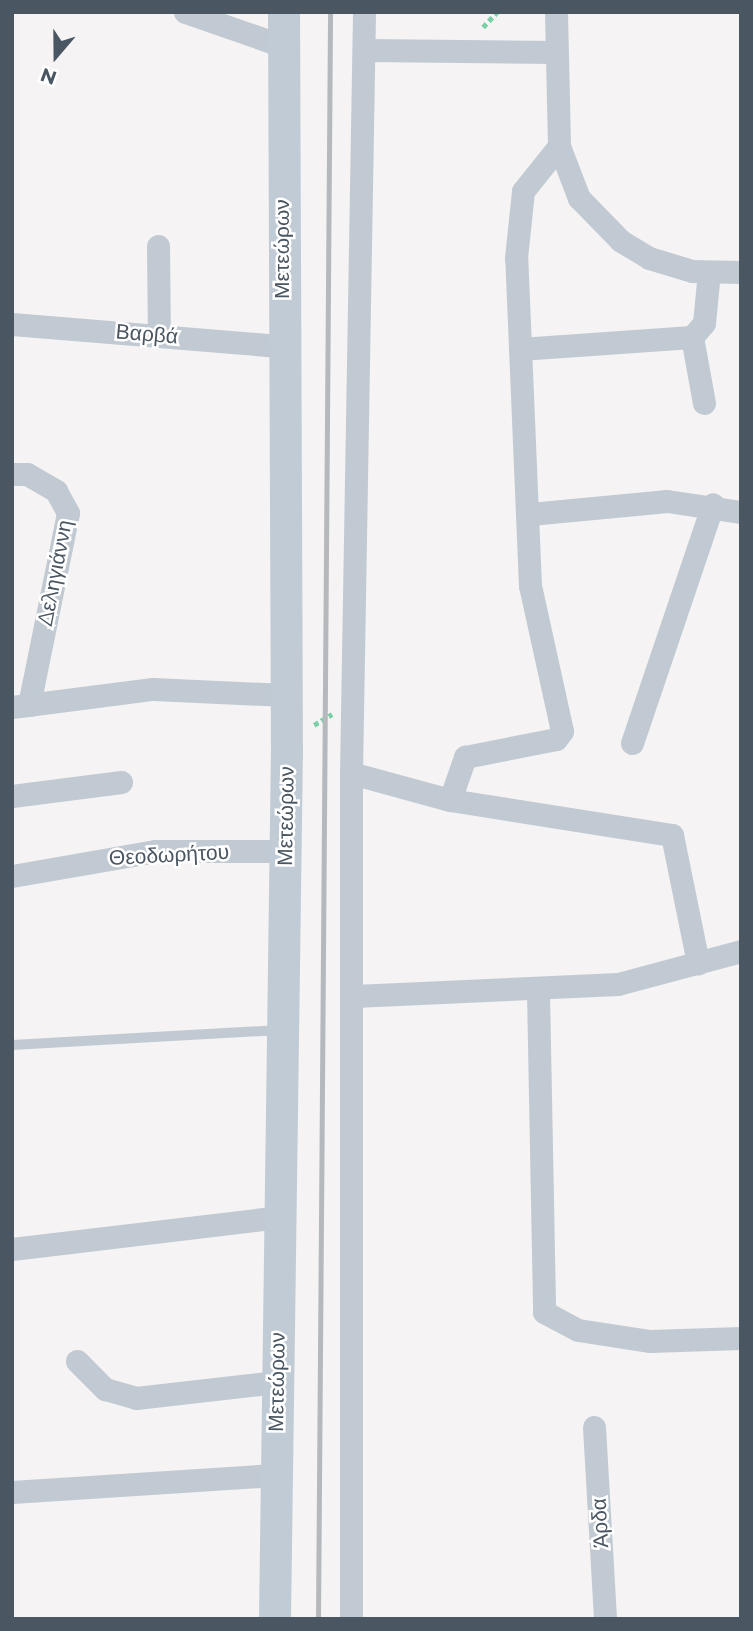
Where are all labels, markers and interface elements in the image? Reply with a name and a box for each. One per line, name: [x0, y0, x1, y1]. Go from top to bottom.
north arrow: [21, 21, 91, 91]
text: N: [38, 63, 60, 90]
street label: Μετεώρων: [269, 199, 295, 299]
street label: Βαρβά: [115, 319, 179, 349]
street label: Δεληγιάννη: [32, 518, 78, 628]
street label: Μετεώρων: [273, 766, 299, 866]
street label: Θεοδωρήτου: [108, 839, 230, 871]
street label: Μετεώρων: [264, 1332, 290, 1432]
street label: Άρδα: [586, 1497, 614, 1549]

